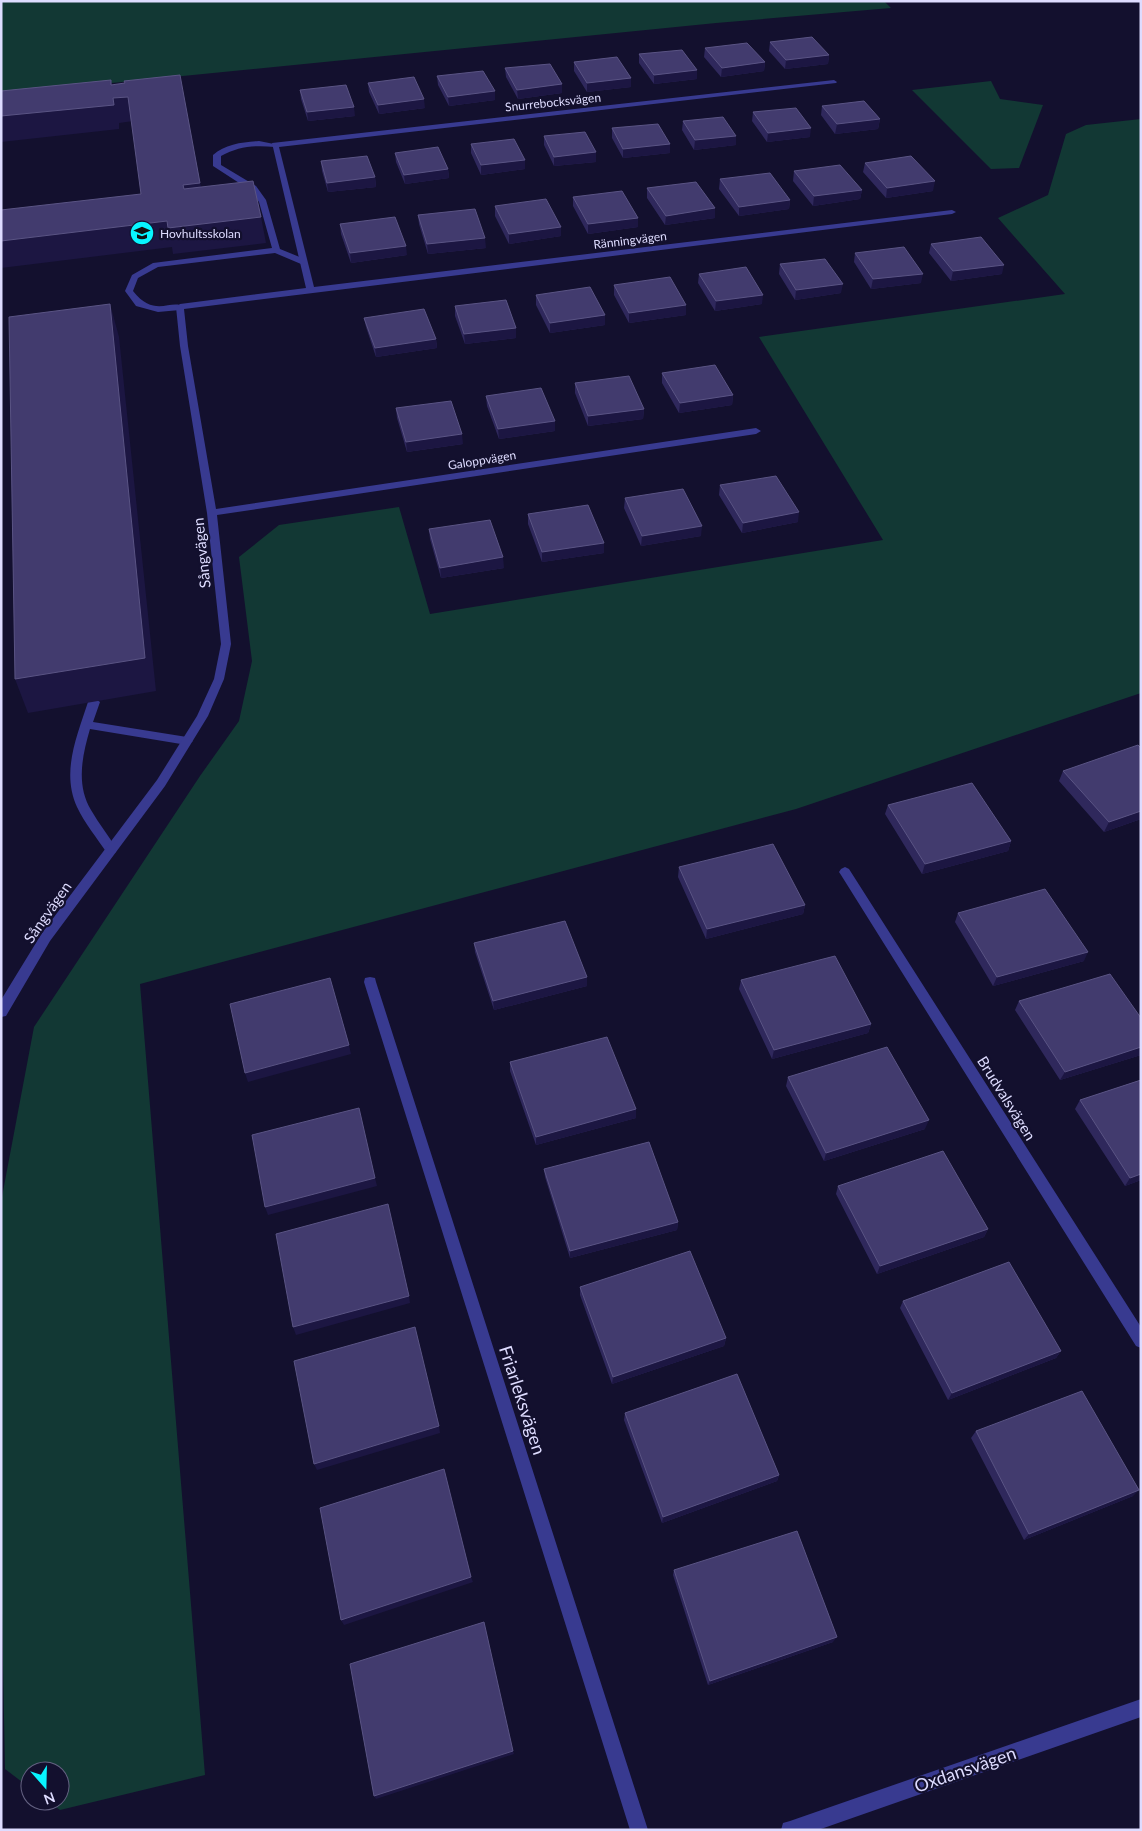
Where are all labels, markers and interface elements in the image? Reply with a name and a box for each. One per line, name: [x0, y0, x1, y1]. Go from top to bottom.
street label: Snurrebocksvägen: [504, 90, 602, 114]
school or university icon: Hovhultsskolan: [129, 220, 155, 246]
place label: Hovhultsskolan: [160, 226, 241, 241]
street label: Ränningvägen: [592, 228, 668, 252]
street label: Galoppvägen: [447, 447, 517, 473]
street label: Sångvägen: [188, 517, 214, 589]
street label: Sångvägen: [19, 878, 75, 946]
street label: Brudvalsvägen: [974, 1053, 1040, 1143]
street label: Friarleksvägen: [495, 1343, 551, 1457]
street label: Oxdansvägen: [911, 1741, 1019, 1797]
north arrow: [20, 1761, 70, 1811]
text: N: [42, 1789, 58, 1809]

